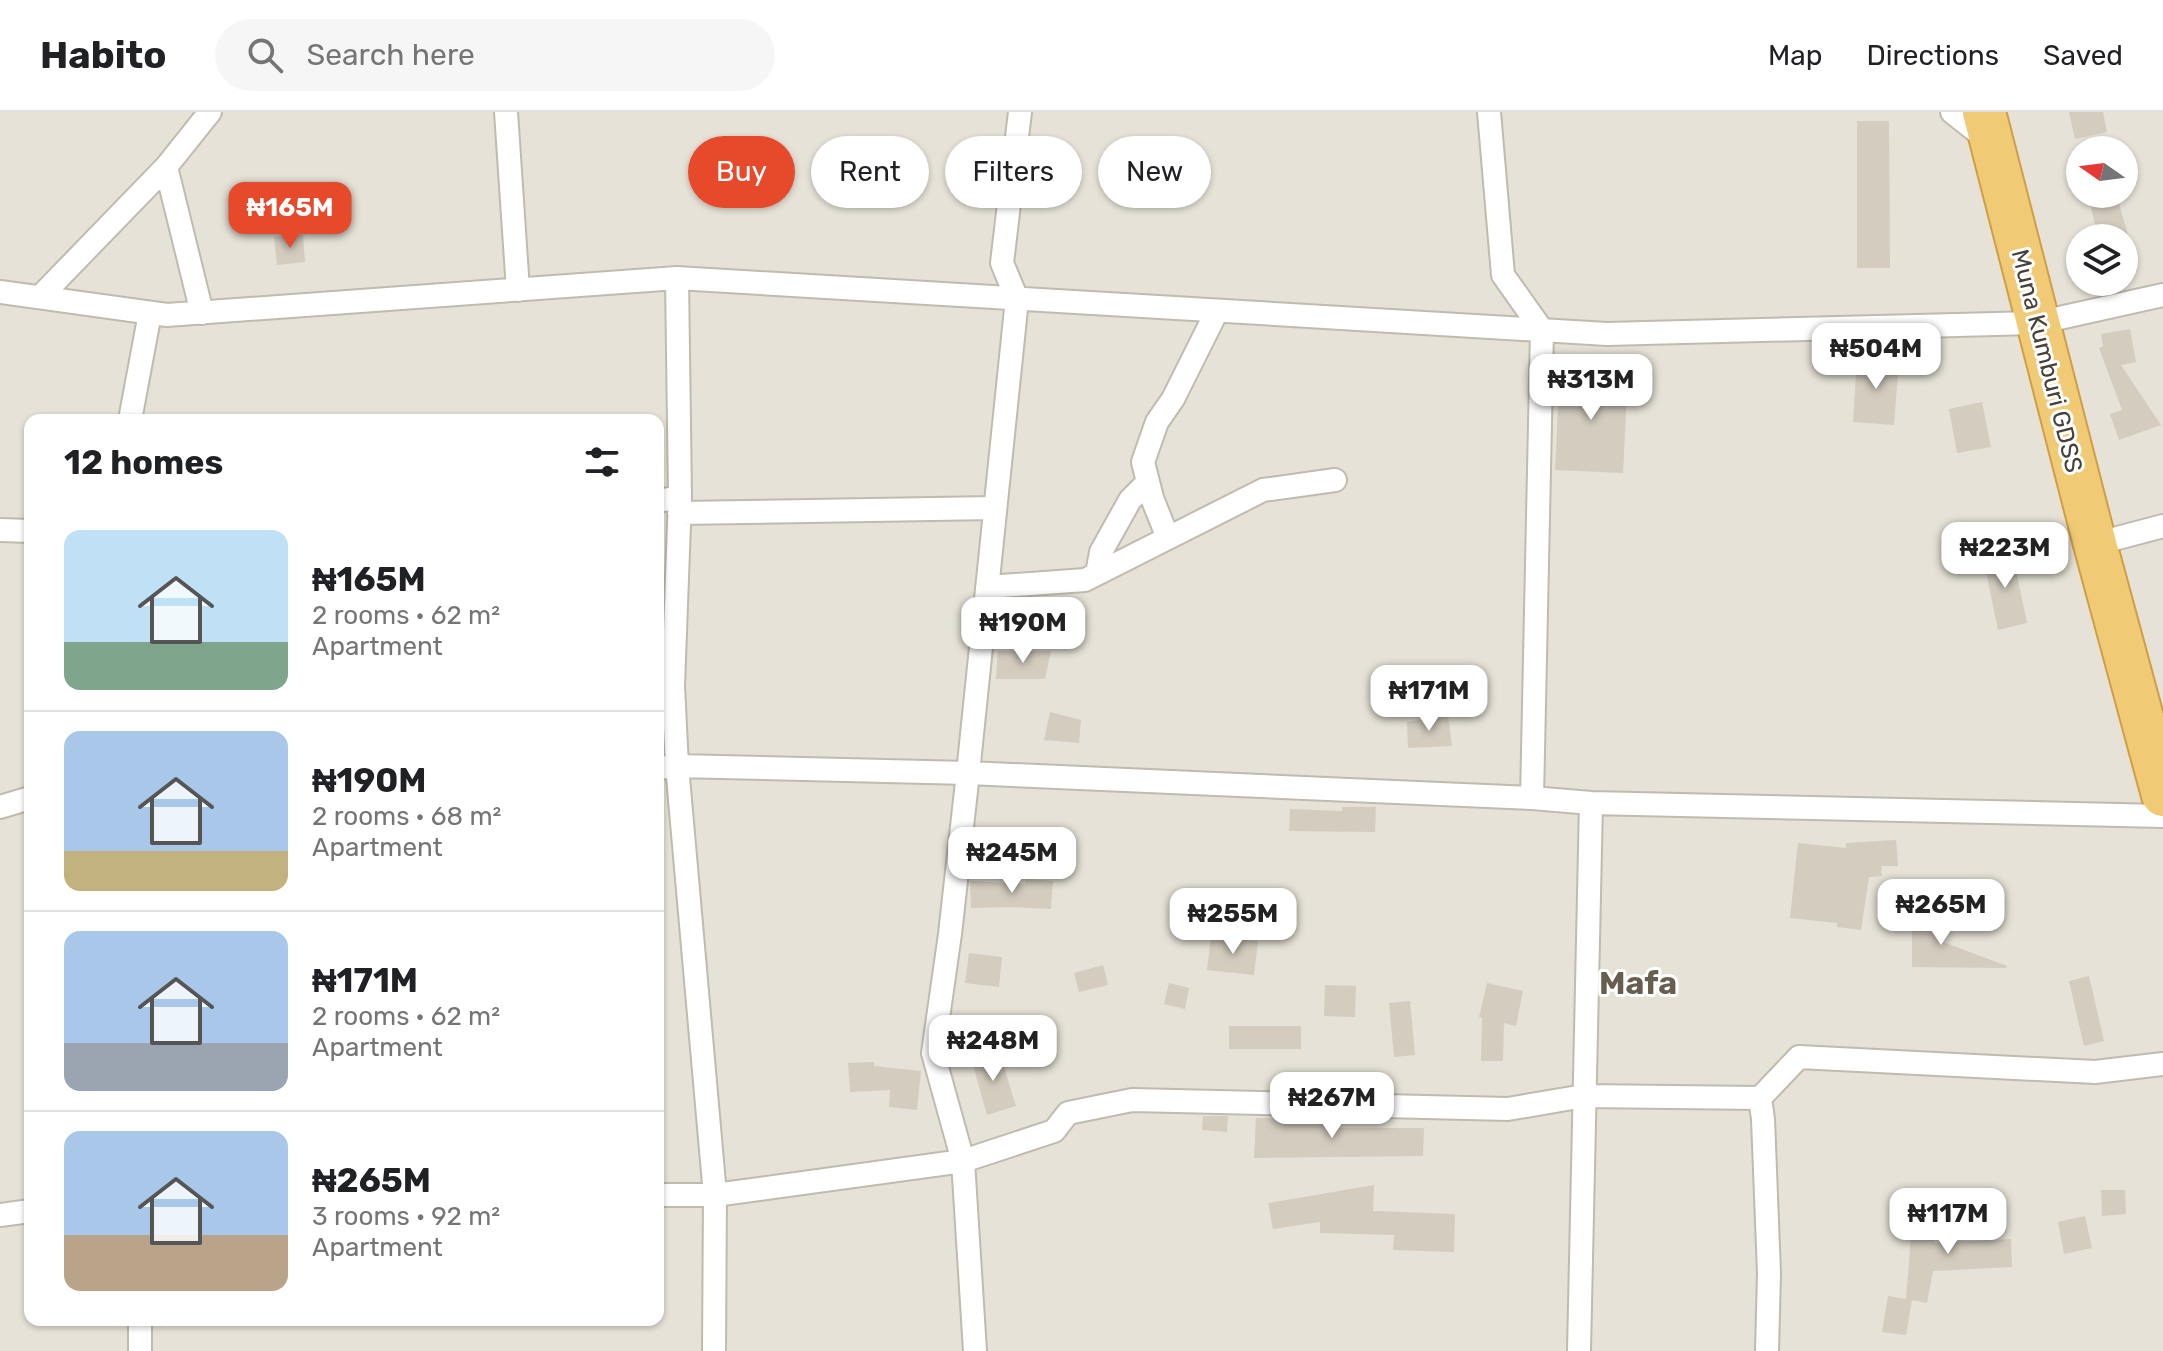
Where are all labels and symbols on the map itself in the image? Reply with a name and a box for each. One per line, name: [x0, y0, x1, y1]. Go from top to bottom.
north arrow: [2066, 136, 2138, 208]
pin: ₦165M: [234, 182, 346, 250]
street label: Muna Kumburi GDSS: [2006, 246, 2088, 476]
pin: ₦504M: [1820, 323, 1932, 391]
pin: ₦313M: [1535, 354, 1647, 422]
pin: ₦223M: [1949, 522, 2061, 590]
pin: ₦190M: [967, 597, 1079, 665]
pin: ₦171M: [1373, 665, 1485, 733]
pin: ₦245M: [956, 827, 1068, 895]
pin: ₦265M: [1885, 879, 1997, 947]
pin: ₦255M: [1177, 888, 1289, 956]
district label: Mafa: [1599, 964, 1677, 1002]
pin: ₦248M: [937, 1015, 1049, 1083]
pin: ₦267M: [1276, 1072, 1388, 1140]
pin: ₦117M: [1892, 1188, 2004, 1256]

